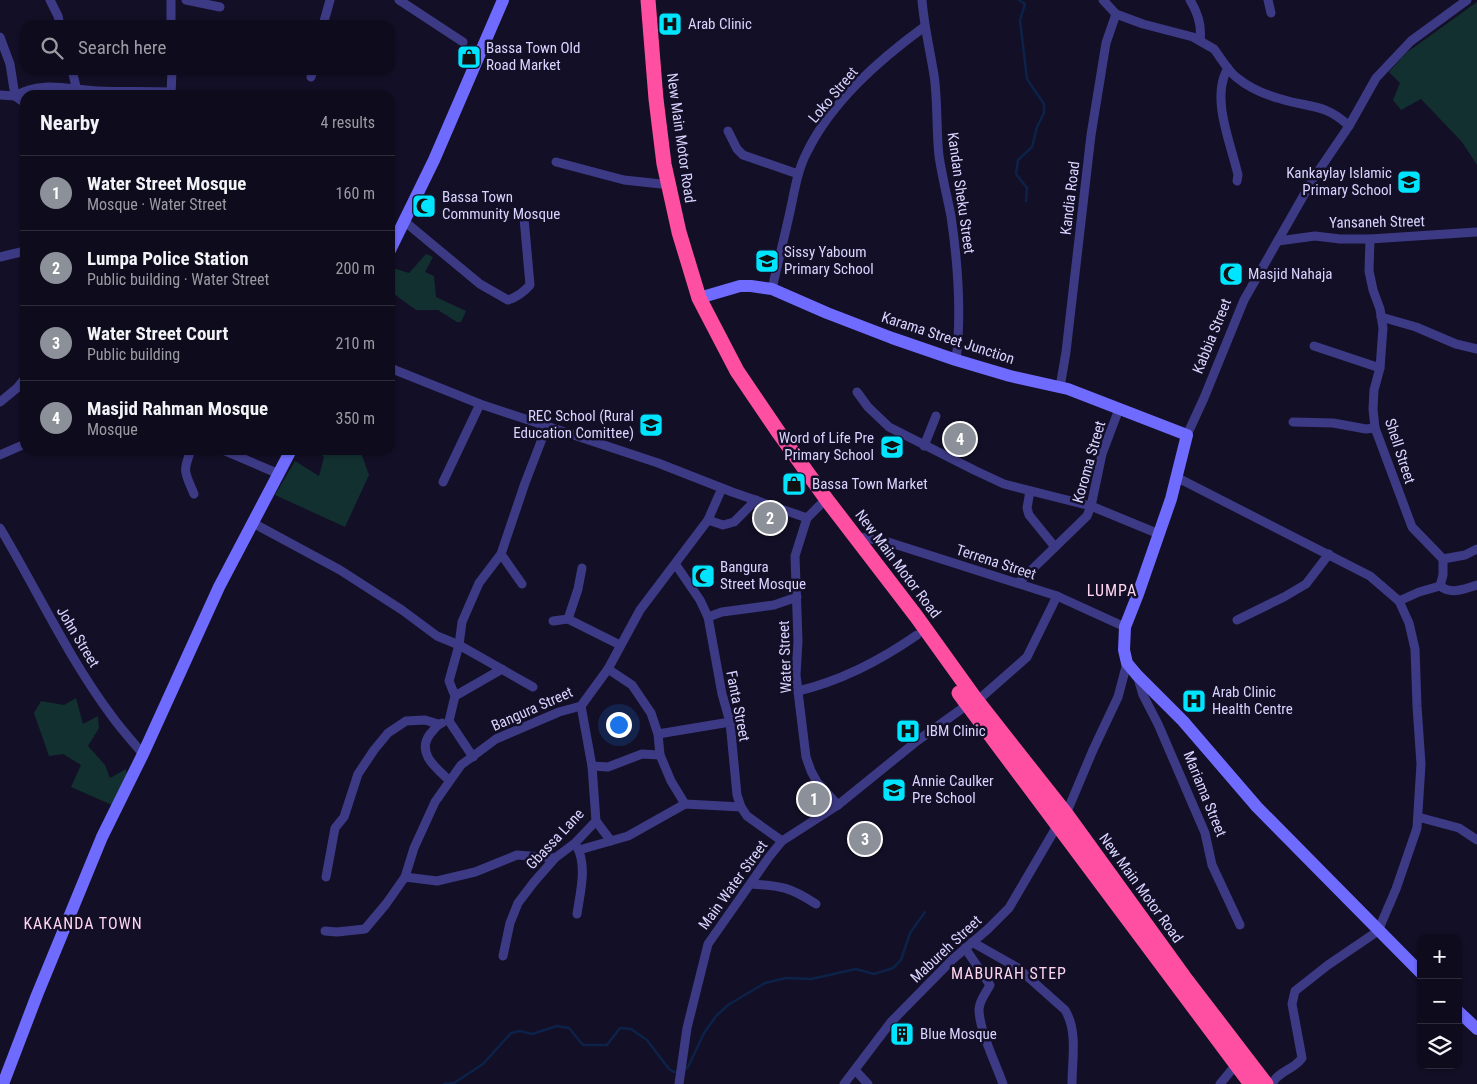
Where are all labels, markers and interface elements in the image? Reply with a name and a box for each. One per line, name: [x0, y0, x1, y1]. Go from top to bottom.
hospital icon: Arab Clinic: [657, 11, 683, 37]
place label: Arab Clinic: [688, 15, 752, 33]
search box: [20, 20, 395, 75]
icon: search: [38, 34, 66, 62]
text: Search here: [78, 36, 166, 59]
place label: Bassa Town Old Road Market: [486, 39, 580, 74]
shop icon: Bassa Town Old Road Market: [456, 44, 482, 70]
street label: Loko Street: [804, 63, 862, 127]
street label: New Main Motor Road: [663, 72, 699, 204]
text: Nearby: [40, 111, 99, 135]
text: 4 results: [320, 113, 375, 132]
street label: Kandan Sheku Street: [944, 131, 978, 255]
street label: Kandia Road: [1057, 160, 1083, 236]
place label: Kankaylay Islamic Primary School: [1286, 164, 1392, 199]
school or university icon: Kankaylay Islamic Primary School: [1396, 169, 1422, 195]
text: Water Street Mosque: [87, 172, 246, 195]
text: 1: [52, 184, 60, 203]
text: 160 m: [336, 184, 375, 203]
place label: Bassa Town Community Mosque: [442, 188, 560, 223]
mosque icon: Bassa Town Community Mosque: [411, 193, 437, 219]
text: Mosque · Water Street: [87, 195, 227, 214]
street label: Yansaneh Street: [1329, 212, 1425, 232]
place label: Sissy Yaboum Primary School: [784, 243, 874, 278]
text: Lumpa Police Station: [87, 247, 249, 270]
school or university icon: Sissy Yaboum Primary School: [754, 248, 780, 274]
text: 2: [52, 259, 60, 278]
text: 200 m: [336, 259, 375, 278]
mosque icon: Masjid Nahaja: [1218, 261, 1244, 287]
place label: Masjid Nahaja: [1248, 265, 1333, 283]
text: Public building · Water Street: [87, 270, 269, 289]
street label: Kabbia Street: [1189, 296, 1235, 376]
street label: Karama Street Junction: [879, 308, 1017, 368]
text: Water Street Court: [87, 322, 228, 345]
text: 3: [52, 334, 60, 353]
text: 210 m: [336, 334, 375, 353]
text: Public building: [87, 345, 180, 364]
text: Masjid Rahman Mosque: [87, 397, 268, 420]
place label: REC School (Rural Education Comittee): [513, 407, 634, 442]
text: 4: [52, 409, 60, 428]
text: 350 m: [336, 409, 375, 428]
school or university icon: REC School (Rural Education Comittee): [638, 412, 664, 438]
street label: Shell Street: [1381, 416, 1419, 486]
street label: Koroma Street: [1069, 419, 1109, 505]
text: Mosque: [87, 420, 138, 439]
pin: 4: [944, 420, 976, 458]
place label: Word of Life Pre Primary School: [779, 429, 874, 464]
school or university icon: Word of Life Pre Primary School: [879, 434, 905, 460]
shop icon: Bassa Town Market: [781, 471, 807, 497]
place label: Bassa Town Market: [812, 475, 928, 493]
pin: 2: [754, 499, 786, 537]
street label: New Main Motor Road: [851, 506, 945, 622]
street label: Terrena Street: [954, 541, 1038, 583]
place label: Bangura Street Mosque: [720, 558, 806, 593]
mosque icon: Bangura Street Mosque: [690, 563, 716, 589]
district label: LUMPA: [1087, 581, 1137, 600]
street label: John Street: [53, 603, 103, 671]
street label: Water Street: [775, 620, 795, 694]
street label: Fanta Street: [722, 669, 754, 743]
street label: Bangura Street: [488, 683, 576, 735]
place label: Arab Clinic Health Centre: [1212, 683, 1293, 718]
hospital icon: Arab Clinic Health Centre: [1181, 688, 1207, 714]
your location: [606, 712, 632, 738]
hospital icon: IBM Clinic: [895, 718, 921, 744]
place label: IBM Clinic: [926, 722, 986, 740]
street label: Mariama Street: [1180, 749, 1230, 839]
place label: Annie Caulker Pre School: [912, 772, 994, 807]
school or university icon: Annie Caulker Pre School: [881, 777, 907, 803]
pin: 1: [798, 780, 830, 818]
street label: Gbassa Lane: [522, 805, 588, 873]
pin: 3: [849, 820, 881, 858]
street label: New Main Motor Road: [1095, 830, 1187, 946]
street label: Main Water Street: [695, 837, 771, 933]
street label: Mabureh Street: [907, 912, 985, 986]
district label: KAKANDA TOWN: [23, 914, 143, 933]
map controls: [1417, 934, 1462, 1069]
button: +: [1417, 934, 1462, 979]
district label: MABURAH STEP: [951, 964, 1067, 983]
button: −: [1417, 979, 1462, 1024]
building icon: Blue Mosque: [889, 1021, 915, 1047]
button: layers: [1417, 1024, 1462, 1069]
place label: Blue Mosque: [920, 1025, 997, 1043]

